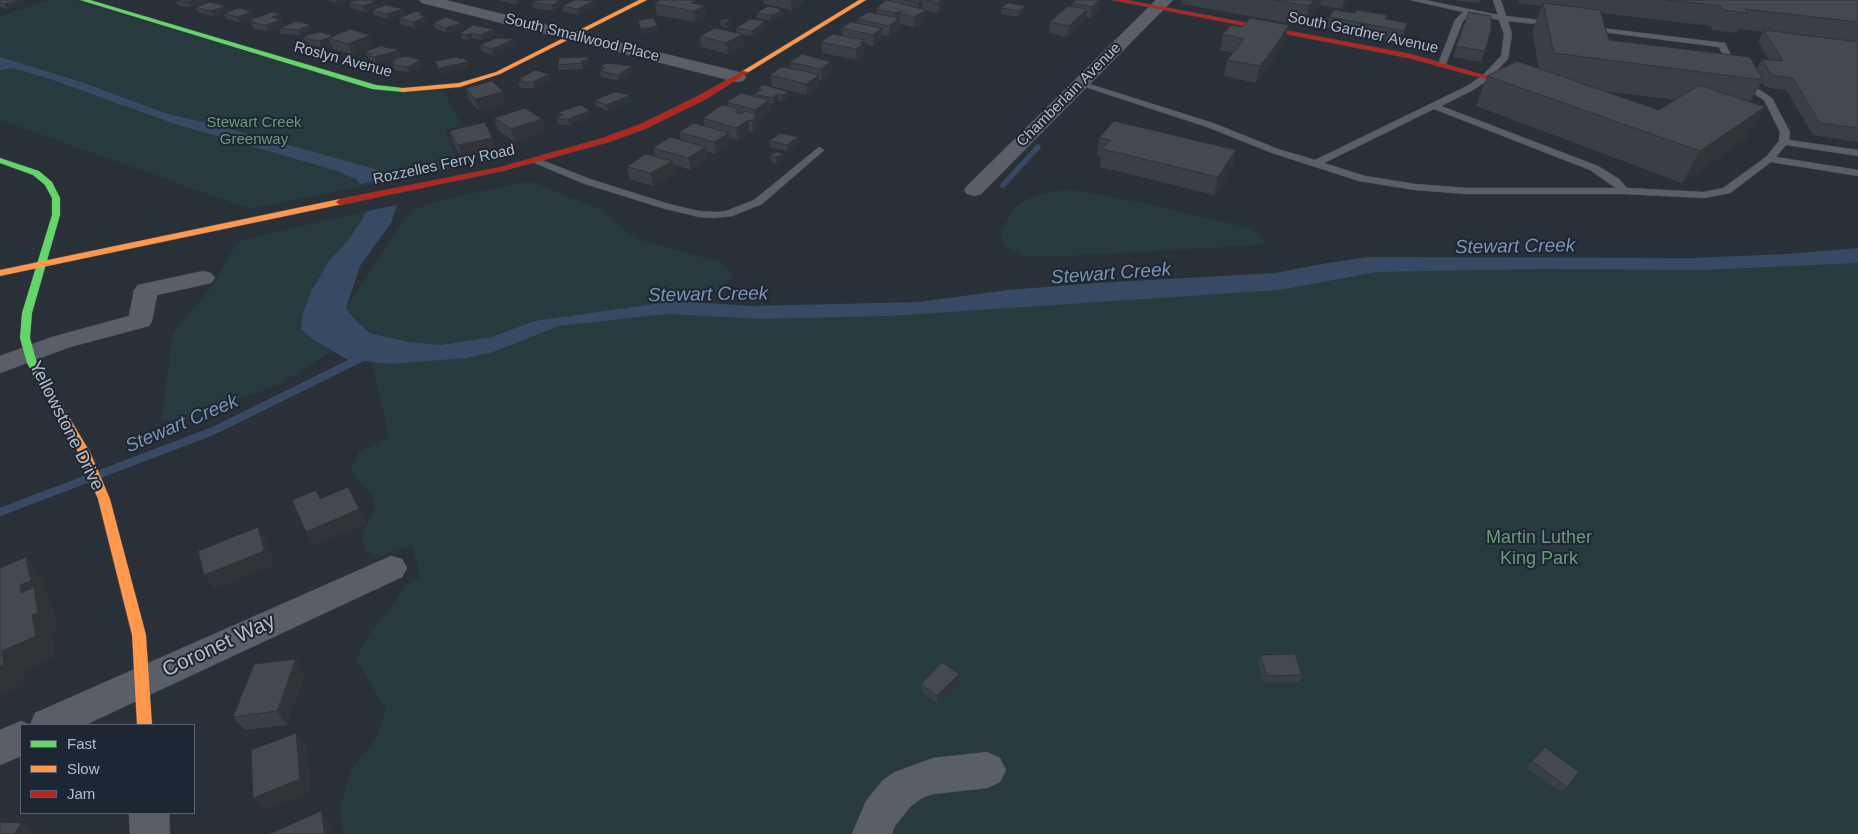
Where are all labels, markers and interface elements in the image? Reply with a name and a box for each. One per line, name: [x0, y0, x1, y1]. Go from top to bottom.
street label: South Gardner Avenue: [1286, 8, 1440, 58]
street label: South Smallwood Place: [503, 10, 661, 66]
street label: Roslyn Avenue: [292, 38, 394, 82]
street label: Chamberlain Avenue: [1013, 39, 1125, 151]
park label: Stewart Creek Greenway: [206, 114, 302, 149]
street label: Rozzelles Ferry Road: [372, 141, 516, 189]
water label: Stewart Creek: [1455, 235, 1575, 259]
water label: Stewart Creek: [1050, 258, 1172, 290]
water label: Stewart Creek: [648, 283, 768, 307]
street label: Yellowstone Drive: [24, 358, 108, 494]
water label: Stewart Creek: [122, 390, 242, 458]
park label: Martin Luther King Park: [1486, 527, 1592, 570]
street label: Coronet Way: [158, 609, 280, 683]
legend: [20, 724, 195, 814]
text: Fast: [67, 735, 96, 752]
text: Slow: [67, 760, 100, 777]
text: Jam: [67, 785, 95, 802]

